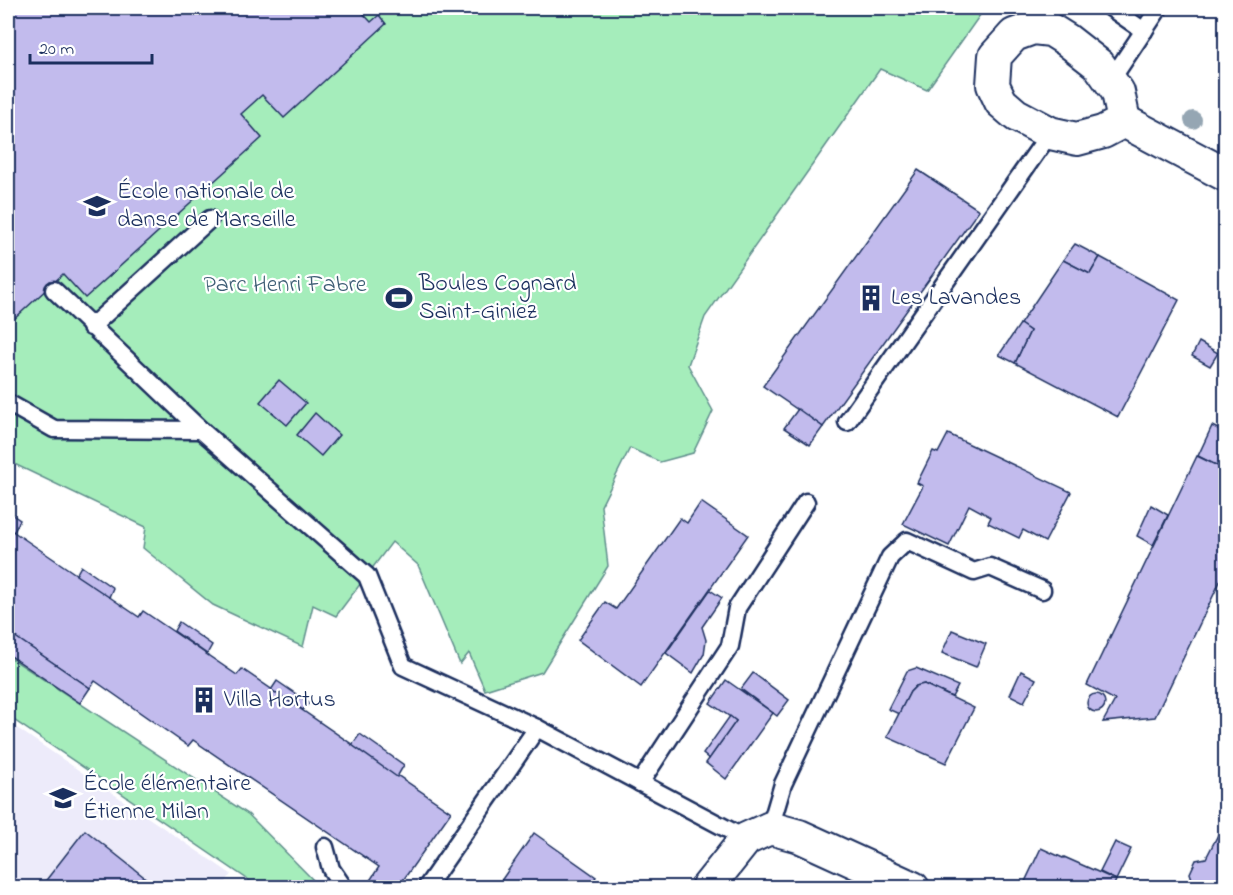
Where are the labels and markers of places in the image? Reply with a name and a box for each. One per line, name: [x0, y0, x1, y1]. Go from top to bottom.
place label: École nationale de danse de Marseille: [117, 175, 296, 238]
school or university icon: École nationale de danse de Marseille: [82, 191, 112, 221]
place label: Boules Cognard Saint-Giniez: [418, 267, 577, 330]
place label: Les Lavandes: [891, 281, 1021, 316]
sports icon: Boules Cognard Saint-Giniez: [384, 283, 414, 313]
building icon: Les Lavandes: [856, 283, 886, 313]
place label: Villa Hortus: [223, 683, 336, 718]
building icon: Villa Hortus: [189, 685, 219, 715]
place label: École élémentaire Étienne Milan: [83, 767, 251, 830]
school or university icon: École élémentaire Étienne Milan: [48, 783, 78, 813]

